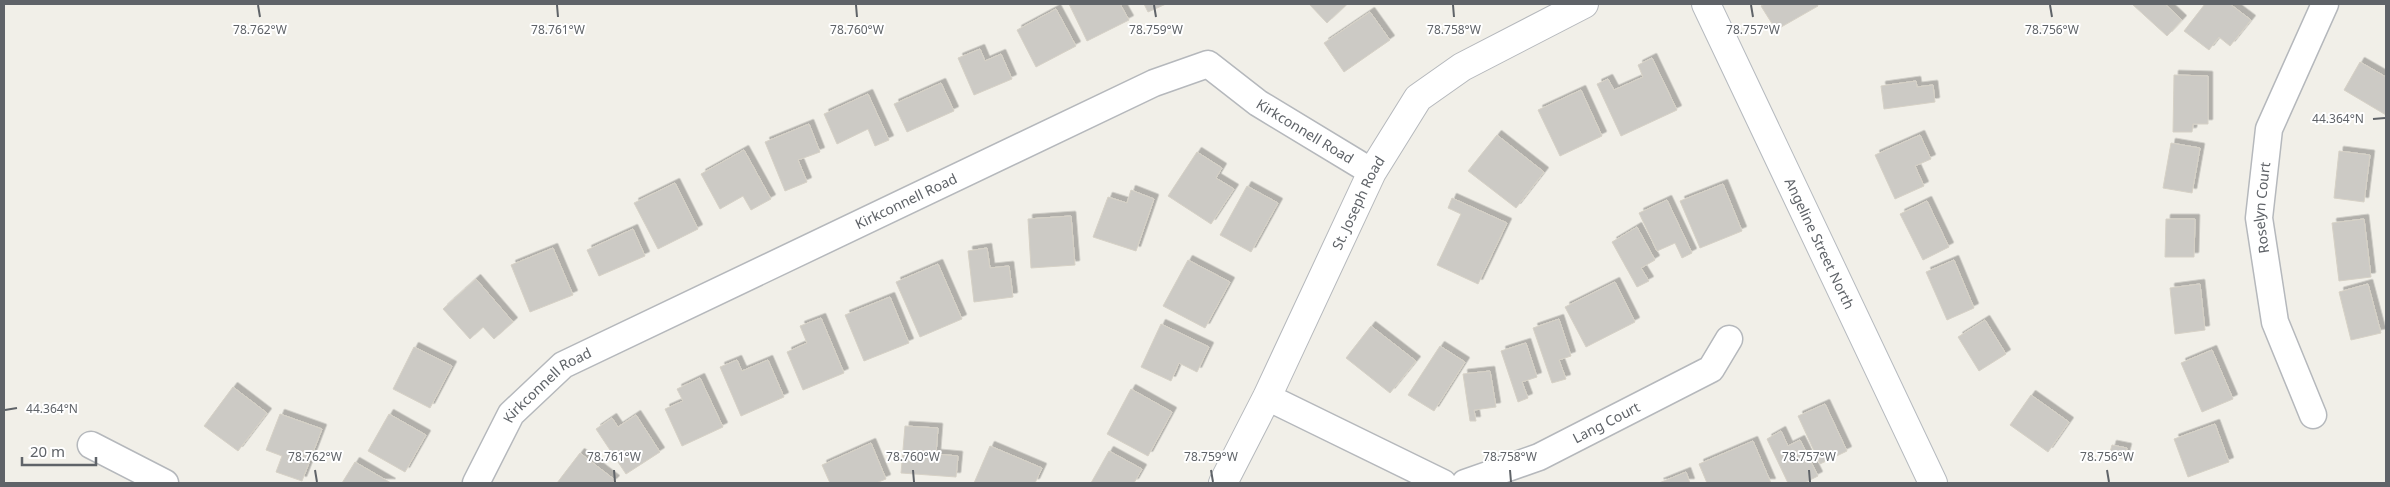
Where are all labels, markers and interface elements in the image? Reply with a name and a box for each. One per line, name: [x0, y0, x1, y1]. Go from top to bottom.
text: 78.762°W: [233, 21, 287, 38]
text: 78.761°W: [531, 21, 585, 38]
text: 78.760°W: [830, 21, 884, 38]
text: 78.759°W: [1129, 21, 1183, 38]
text: 78.758°W: [1427, 21, 1481, 38]
text: 78.757°W: [1726, 21, 1780, 38]
text: 78.756°W: [2025, 21, 2079, 38]
street label: Kirkconnell Road: [1253, 94, 1357, 168]
text: 44.364°N: [2312, 110, 2364, 127]
street label: St. Joseph Road: [1327, 152, 1389, 253]
street label: Roselyn Court: [2249, 161, 2274, 255]
street label: Kirkconnell Road: [852, 168, 960, 233]
street label: Angeline Street North: [1781, 175, 1859, 312]
street label: Kirkconnell Road: [498, 343, 594, 426]
street label: Lang Court: [1569, 397, 1643, 447]
text: 44.364°N: [26, 400, 78, 417]
scale bar: [22, 434, 96, 466]
text: 20 m: [30, 441, 65, 461]
text: 78.762°W: [288, 448, 342, 465]
text: 78.761°W: [587, 448, 641, 465]
text: 78.760°W: [886, 448, 940, 465]
text: 78.759°W: [1184, 448, 1238, 465]
text: 78.758°W: [1483, 448, 1537, 465]
text: 78.757°W: [1782, 448, 1836, 465]
text: 78.756°W: [2080, 448, 2134, 465]

